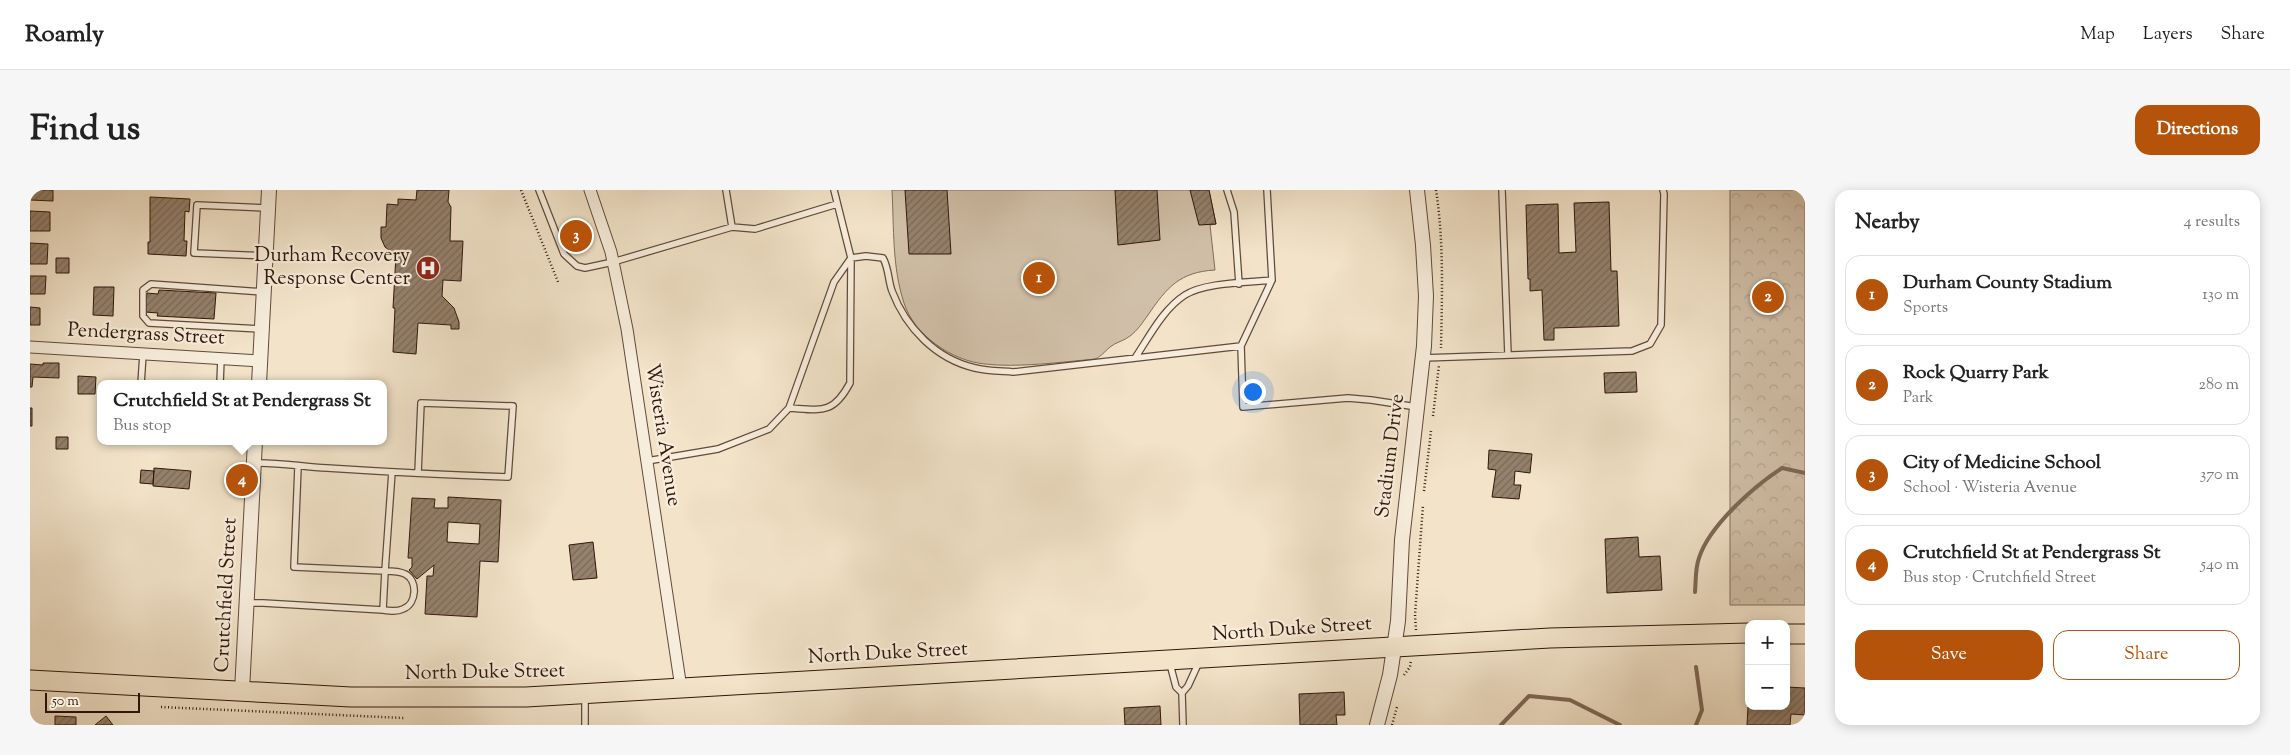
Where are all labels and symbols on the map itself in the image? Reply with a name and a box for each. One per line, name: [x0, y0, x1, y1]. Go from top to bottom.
pin: 3: [560, 217, 592, 255]
place label: Durham Recovery Response Center: [254, 242, 410, 294]
hospital icon: Durham Recovery Response Center: [415, 255, 441, 281]
pin: 1: [1023, 259, 1055, 297]
pin: 2: [1752, 278, 1784, 316]
street label: Pendergrass Street: [67, 316, 225, 354]
street label: Wisteria Avenue: [636, 362, 688, 508]
your location: [1240, 379, 1266, 405]
street label: Stadium Drive: [1369, 392, 1413, 520]
pin: 4: [226, 461, 258, 499]
street label: Crutchfield Street: [208, 517, 246, 673]
street label: North Duke Street: [1211, 610, 1373, 650]
street label: North Duke Street: [807, 635, 969, 673]
street label: North Duke Street: [405, 657, 565, 689]
scale bar: [45, 690, 140, 713]

